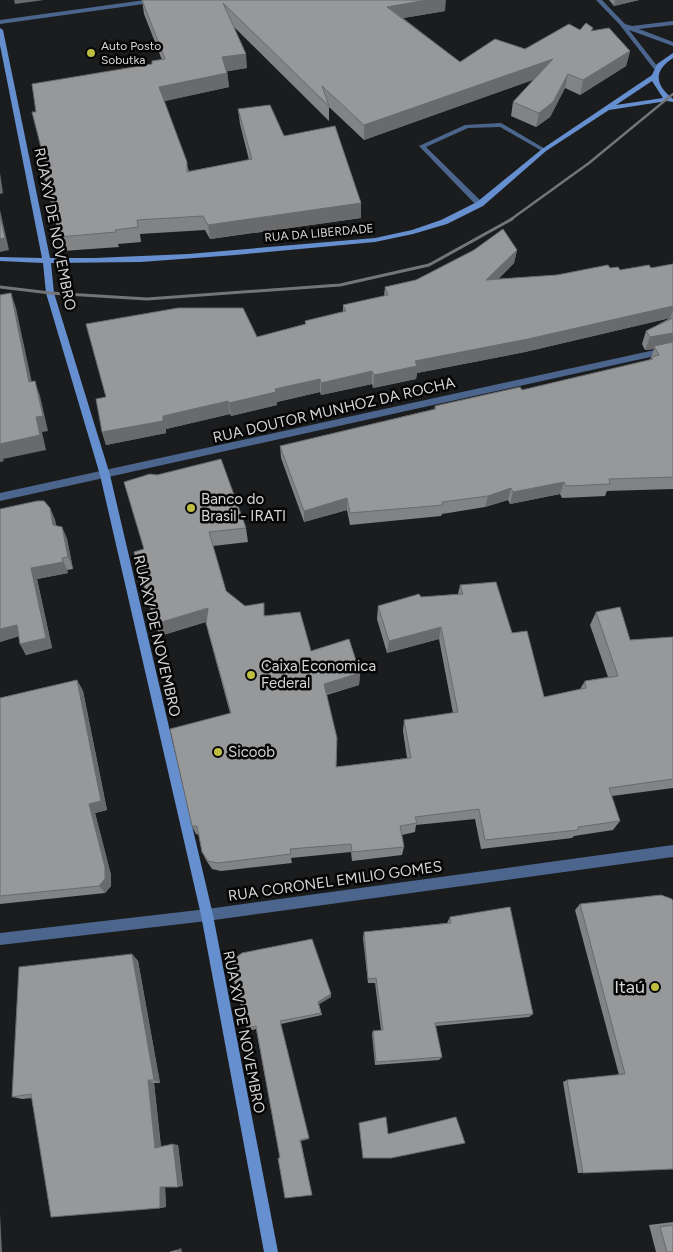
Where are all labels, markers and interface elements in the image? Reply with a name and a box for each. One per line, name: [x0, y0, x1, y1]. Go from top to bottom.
place label: Auto Posto Sobutka: [101, 39, 161, 67]
marker: Auto Posto Sobutka: [85, 47, 97, 59]
street label: RUA XV DE NOVEMBRO: [30, 146, 80, 312]
street label: RUA DA LIBERDADE: [264, 221, 374, 245]
street label: RUA DOUTOR MUNHOZ DA ROCHA: [211, 373, 457, 447]
place label: Banco do Brasil - IRATI: [201, 490, 286, 525]
marker: Banco do Brasil - IRATI: [185, 502, 197, 514]
street label: RUA XV DE NOVEMBRO: [130, 553, 184, 719]
place label: Caixa Economica Federal: [261, 657, 376, 692]
marker: Caixa Economica Federal: [245, 669, 257, 681]
place label: Sicoob: [228, 743, 275, 761]
marker: Sicoob: [212, 746, 224, 758]
street label: RUA CORONEL EMILIO GOMES: [227, 857, 443, 905]
street label: RUA XV DE NOVEMBRO: [219, 949, 269, 1115]
place label: Itaú: [614, 976, 645, 998]
marker: Itaú: [649, 981, 661, 993]

